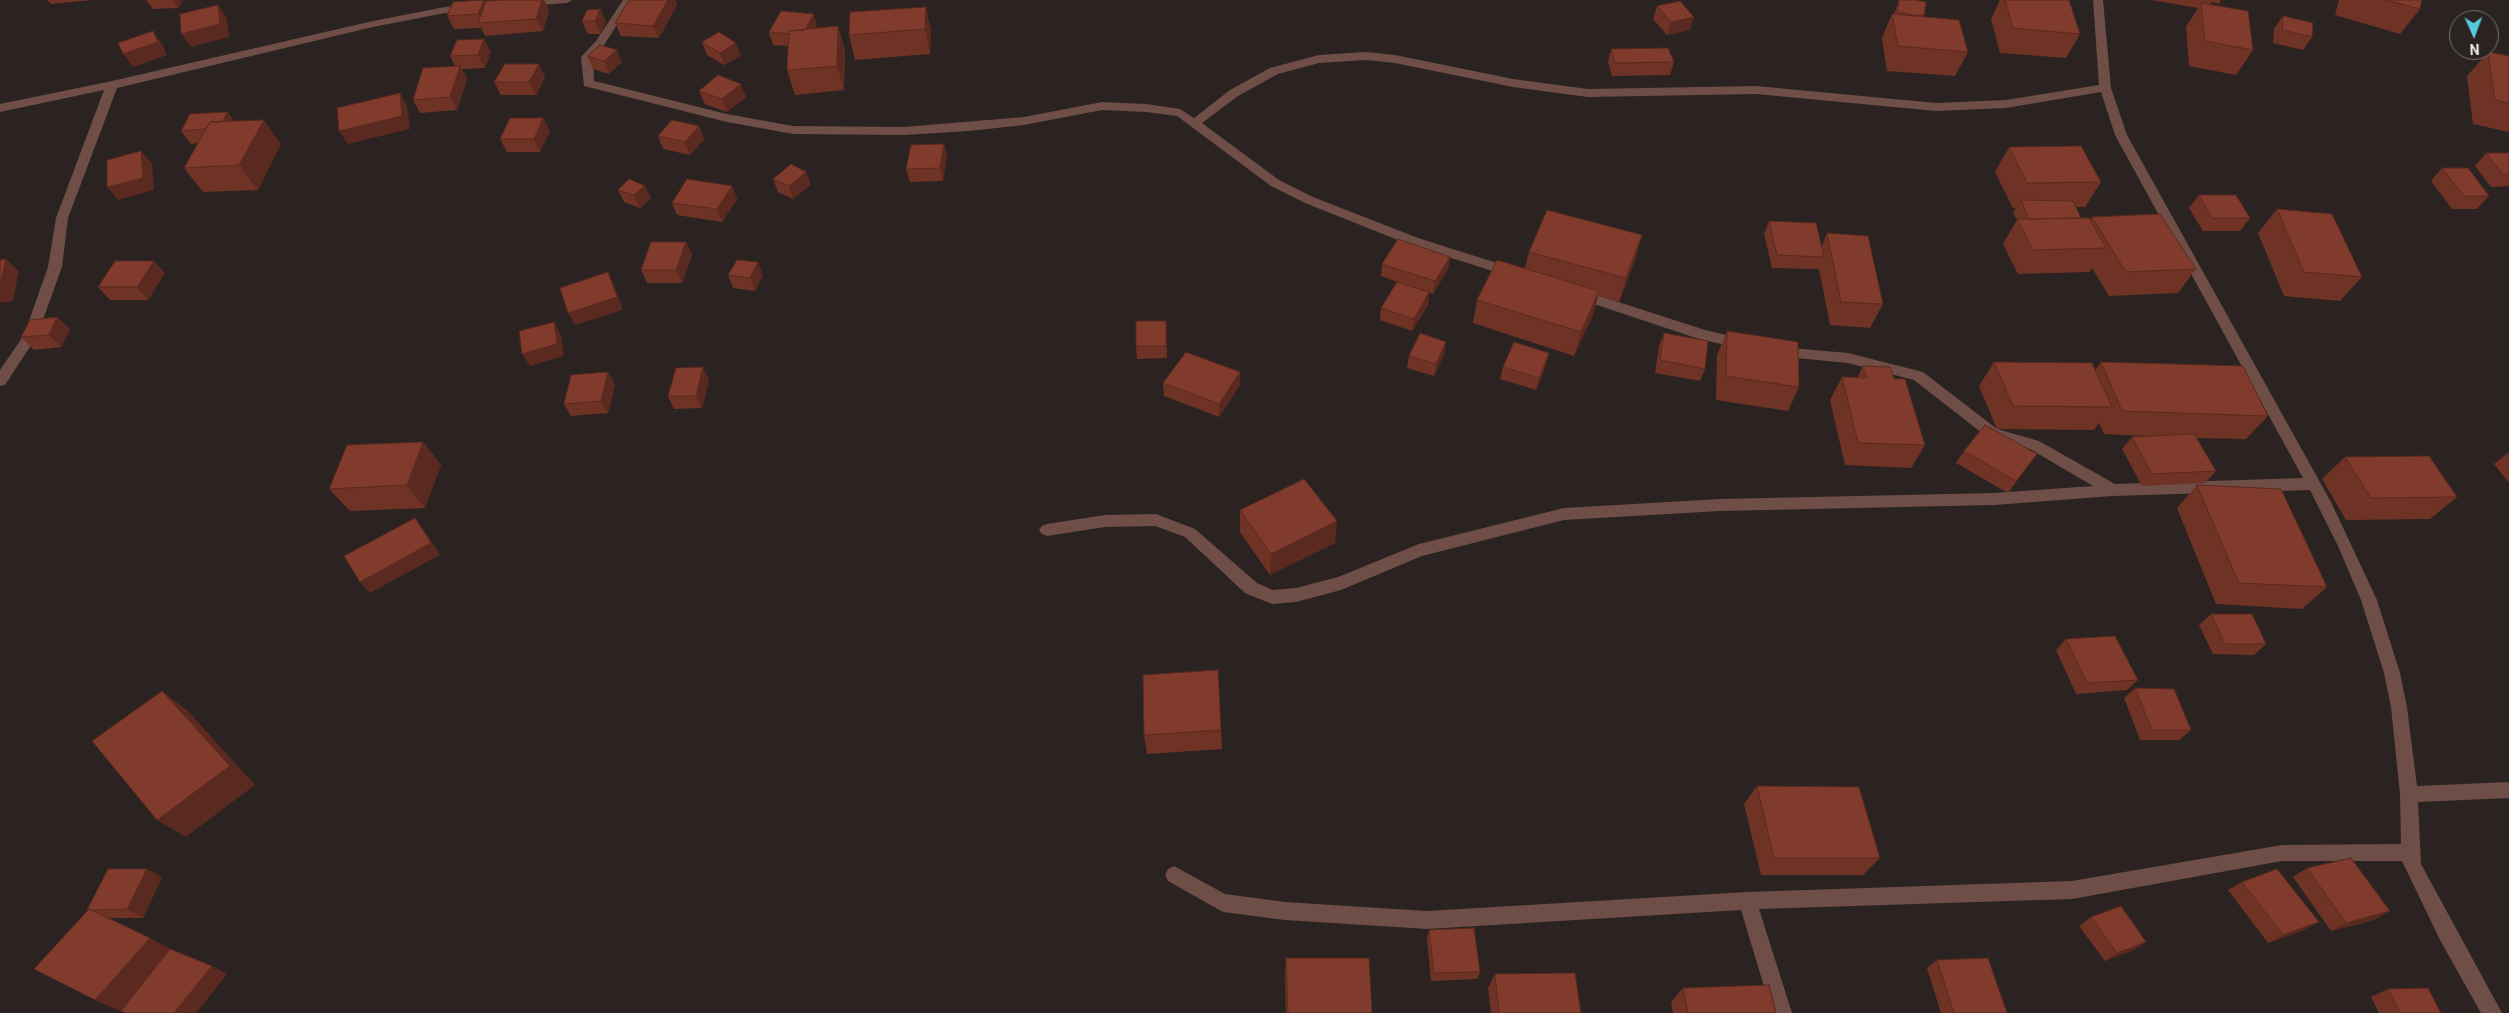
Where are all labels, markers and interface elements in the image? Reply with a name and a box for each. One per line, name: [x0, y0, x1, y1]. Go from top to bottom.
north arrow: [2449, 10, 2499, 60]
text: N: [2469, 41, 2480, 57]

